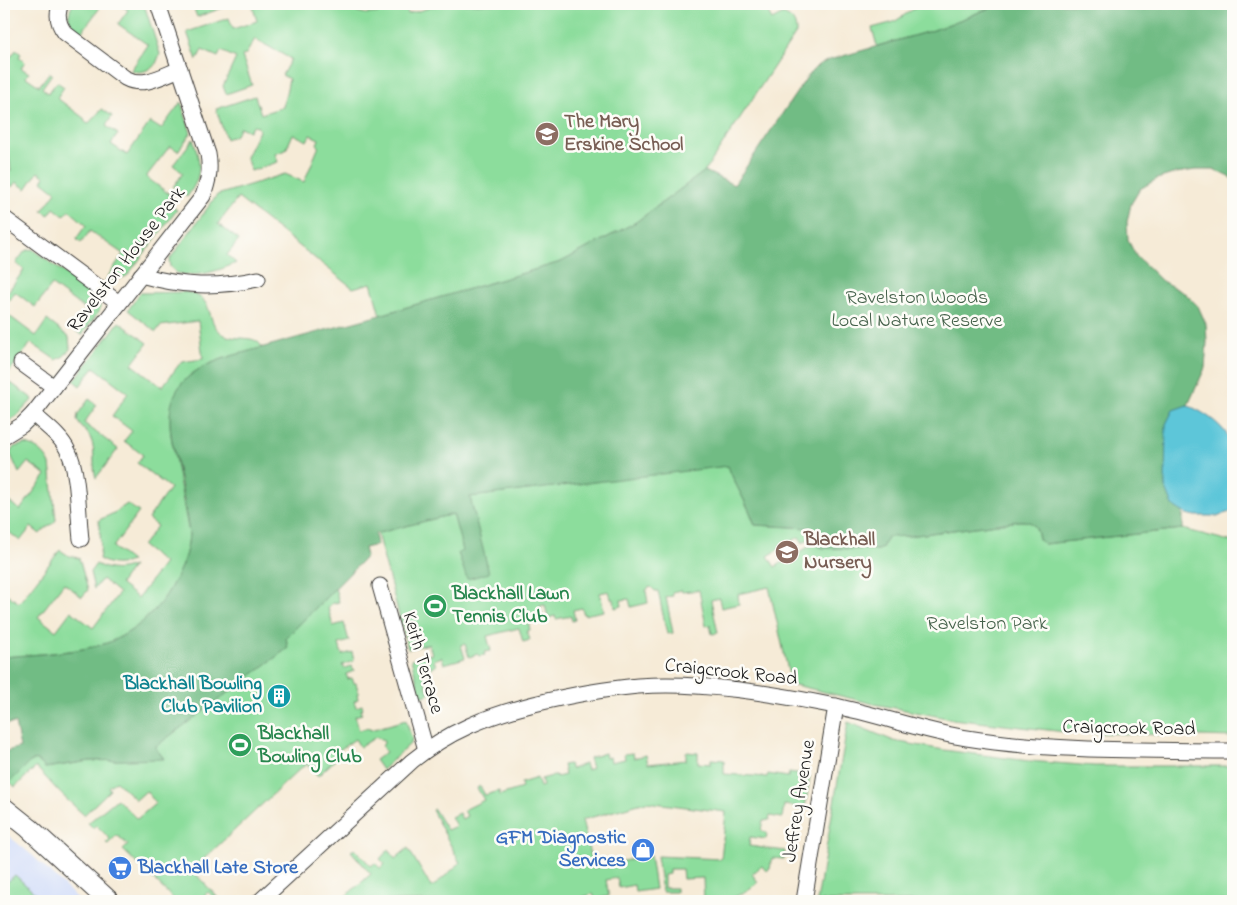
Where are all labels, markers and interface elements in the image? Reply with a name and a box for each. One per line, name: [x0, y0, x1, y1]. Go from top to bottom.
place label: The Mary Erskine School: [564, 108, 683, 160]
school or university icon: The Mary Erskine School: [534, 121, 560, 147]
street label: Ravelston House Park: [61, 181, 193, 339]
park label: Ravelston Woods Local Nature Reserve: [831, 284, 1003, 336]
place label: Blackhall Nursery: [803, 526, 875, 579]
school or university icon: Blackhall Nursery: [774, 539, 800, 565]
place label: Blackhall Lawn Tennis Club: [451, 580, 569, 632]
sports icon: Blackhall Lawn Tennis Club: [422, 593, 448, 619]
street label: Keith Terrace: [394, 609, 450, 717]
park label: Ravelston Park: [927, 610, 1048, 639]
street label: Craigcrook Road: [663, 652, 799, 695]
place label: Blackhall Bowling Club Pavilion: [123, 670, 262, 722]
building icon: Blackhall Bowling Club Pavilion: [266, 683, 292, 709]
street label: Craigcrook Road: [1062, 713, 1196, 746]
place label: Blackhall Bowling Club: [257, 720, 362, 773]
sports icon: Blackhall Bowling Club: [227, 732, 253, 758]
street label: Jeffrey Avenue: [776, 738, 824, 864]
place label: GFM Diagnostic Services: [496, 824, 627, 876]
shop icon: GFM Diagnostic Services: [630, 837, 656, 863]
place label: Blackhall Late Store: [137, 854, 299, 883]
supermarket icon: Blackhall Late Store: [107, 855, 133, 881]

